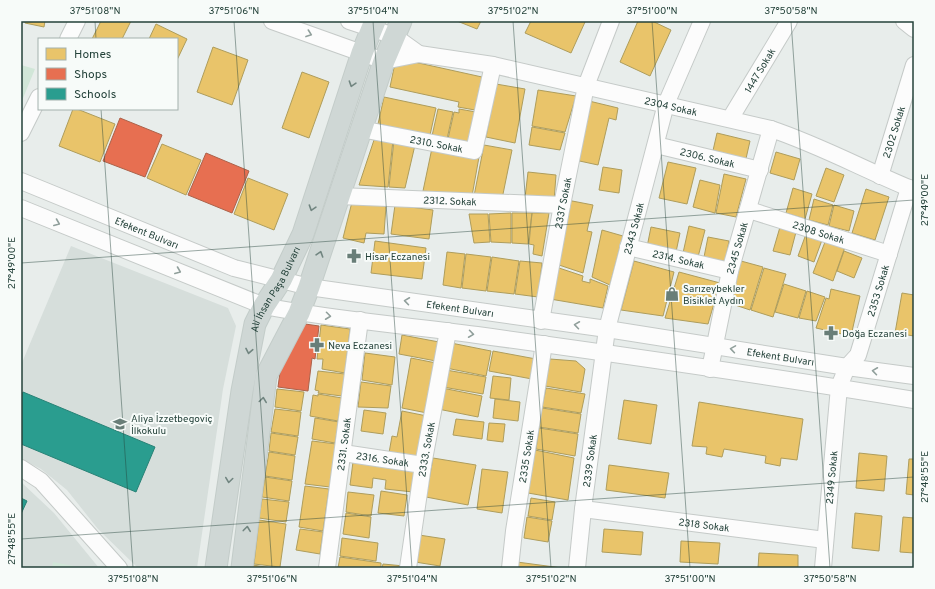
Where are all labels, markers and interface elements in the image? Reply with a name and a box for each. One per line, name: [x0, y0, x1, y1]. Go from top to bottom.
text: 37°51'08"N: [70, 5, 120, 18]
text: 37°51'06"N: [209, 5, 259, 18]
text: 37°51'04"N: [347, 5, 399, 18]
text: 37°51'02"N: [488, 5, 538, 18]
text: 37°51'00"N: [626, 5, 678, 18]
text: 37°50'58"N: [764, 5, 818, 18]
one-way arrow: [305, 29, 312, 38]
legend: [38, 38, 178, 110]
street label: 1447 Sokak: [742, 46, 779, 96]
text: Homes: [74, 47, 111, 63]
text: Shops: [74, 67, 107, 83]
one-way arrow: [348, 80, 357, 87]
text: Schools: [74, 87, 116, 103]
street label: 2304 Sokak: [643, 95, 698, 120]
street label: 2302 Sokak: [881, 105, 909, 160]
street label: 2310. Sokak: [409, 134, 464, 157]
street label: 2306. Sokak: [678, 146, 736, 172]
text: 27°49'00"E: [919, 174, 932, 226]
street label: 2337 Sokak: [553, 176, 575, 230]
street label: 2312. Sokak: [423, 194, 477, 210]
street label: 2343 Sokak: [622, 201, 648, 256]
one-way arrow: [308, 204, 317, 211]
street label: Efekent Bulvarı: [112, 215, 180, 253]
one-way arrow: [54, 218, 61, 226]
street label: 2308 Sokak: [790, 219, 846, 248]
street label: 2345 Sokak: [724, 221, 752, 276]
text: 27°49'00"E: [6, 237, 19, 289]
street label: Ali İhsan Paşa Bulvarı: [249, 245, 304, 333]
pharmacy icon: Hisar Eczanesi: [346, 248, 362, 264]
street label: 2314. Sokak: [651, 248, 706, 273]
one-way arrow: [315, 251, 324, 258]
place label: Hisar Eczanesi: [365, 251, 430, 264]
street label: 2353 Sokak: [865, 263, 893, 319]
one-way arrow: [173, 266, 181, 274]
place label: Sarızeybekler Bisiklet Aydın: [683, 283, 745, 308]
shop icon: Sarızeybekler Bisiklet Aydın: [664, 286, 680, 302]
one-way arrow: [404, 297, 410, 306]
street label: Efekent Bulvarı: [425, 299, 494, 321]
one-way arrow: [325, 311, 331, 320]
one-way arrow: [574, 321, 580, 330]
pharmacy icon: Doğa Eczanesi: [823, 325, 839, 341]
place label: Doğa Eczanesi: [842, 328, 907, 341]
one-way arrow: [468, 329, 474, 338]
pharmacy icon: Neva Eczanesi: [309, 337, 325, 353]
place label: Neva Eczanesi: [328, 340, 392, 353]
one-way arrow: [730, 345, 736, 354]
street label: Efekent Bulvarı: [746, 346, 815, 370]
one-way arrow: [246, 348, 254, 354]
one-way arrow: [872, 367, 878, 376]
one-way arrow: [258, 397, 267, 403]
place label: Aliya İzzetbegoviç İlkokulu: [131, 413, 212, 438]
school or university icon: Aliya İzzetbegoviç İlkokulu: [112, 416, 128, 432]
street label: 2331. Sokak: [335, 417, 355, 472]
street label: 2333. Sokak: [416, 421, 439, 478]
street label: 2335 Sokak: [517, 429, 538, 484]
street label: 2339 Sokak: [581, 434, 601, 488]
street label: 2316. Sokak: [355, 450, 410, 471]
street label: 2349 Sokak: [824, 450, 841, 505]
text: 27°48'55"E: [919, 451, 932, 503]
one-way arrow: [225, 477, 234, 483]
text: 27°48'55"E: [6, 513, 19, 565]
street label: 2318 Sokak: [677, 516, 730, 536]
one-way arrow: [242, 526, 251, 532]
text: 37°51'08"N: [108, 573, 158, 586]
text: 37°51'06"N: [247, 573, 297, 586]
text: 37°51'04"N: [386, 573, 438, 586]
text: 37°51'02"N: [526, 573, 576, 586]
text: 37°51'00"N: [664, 573, 716, 586]
text: 37°50'58"N: [803, 573, 857, 586]

